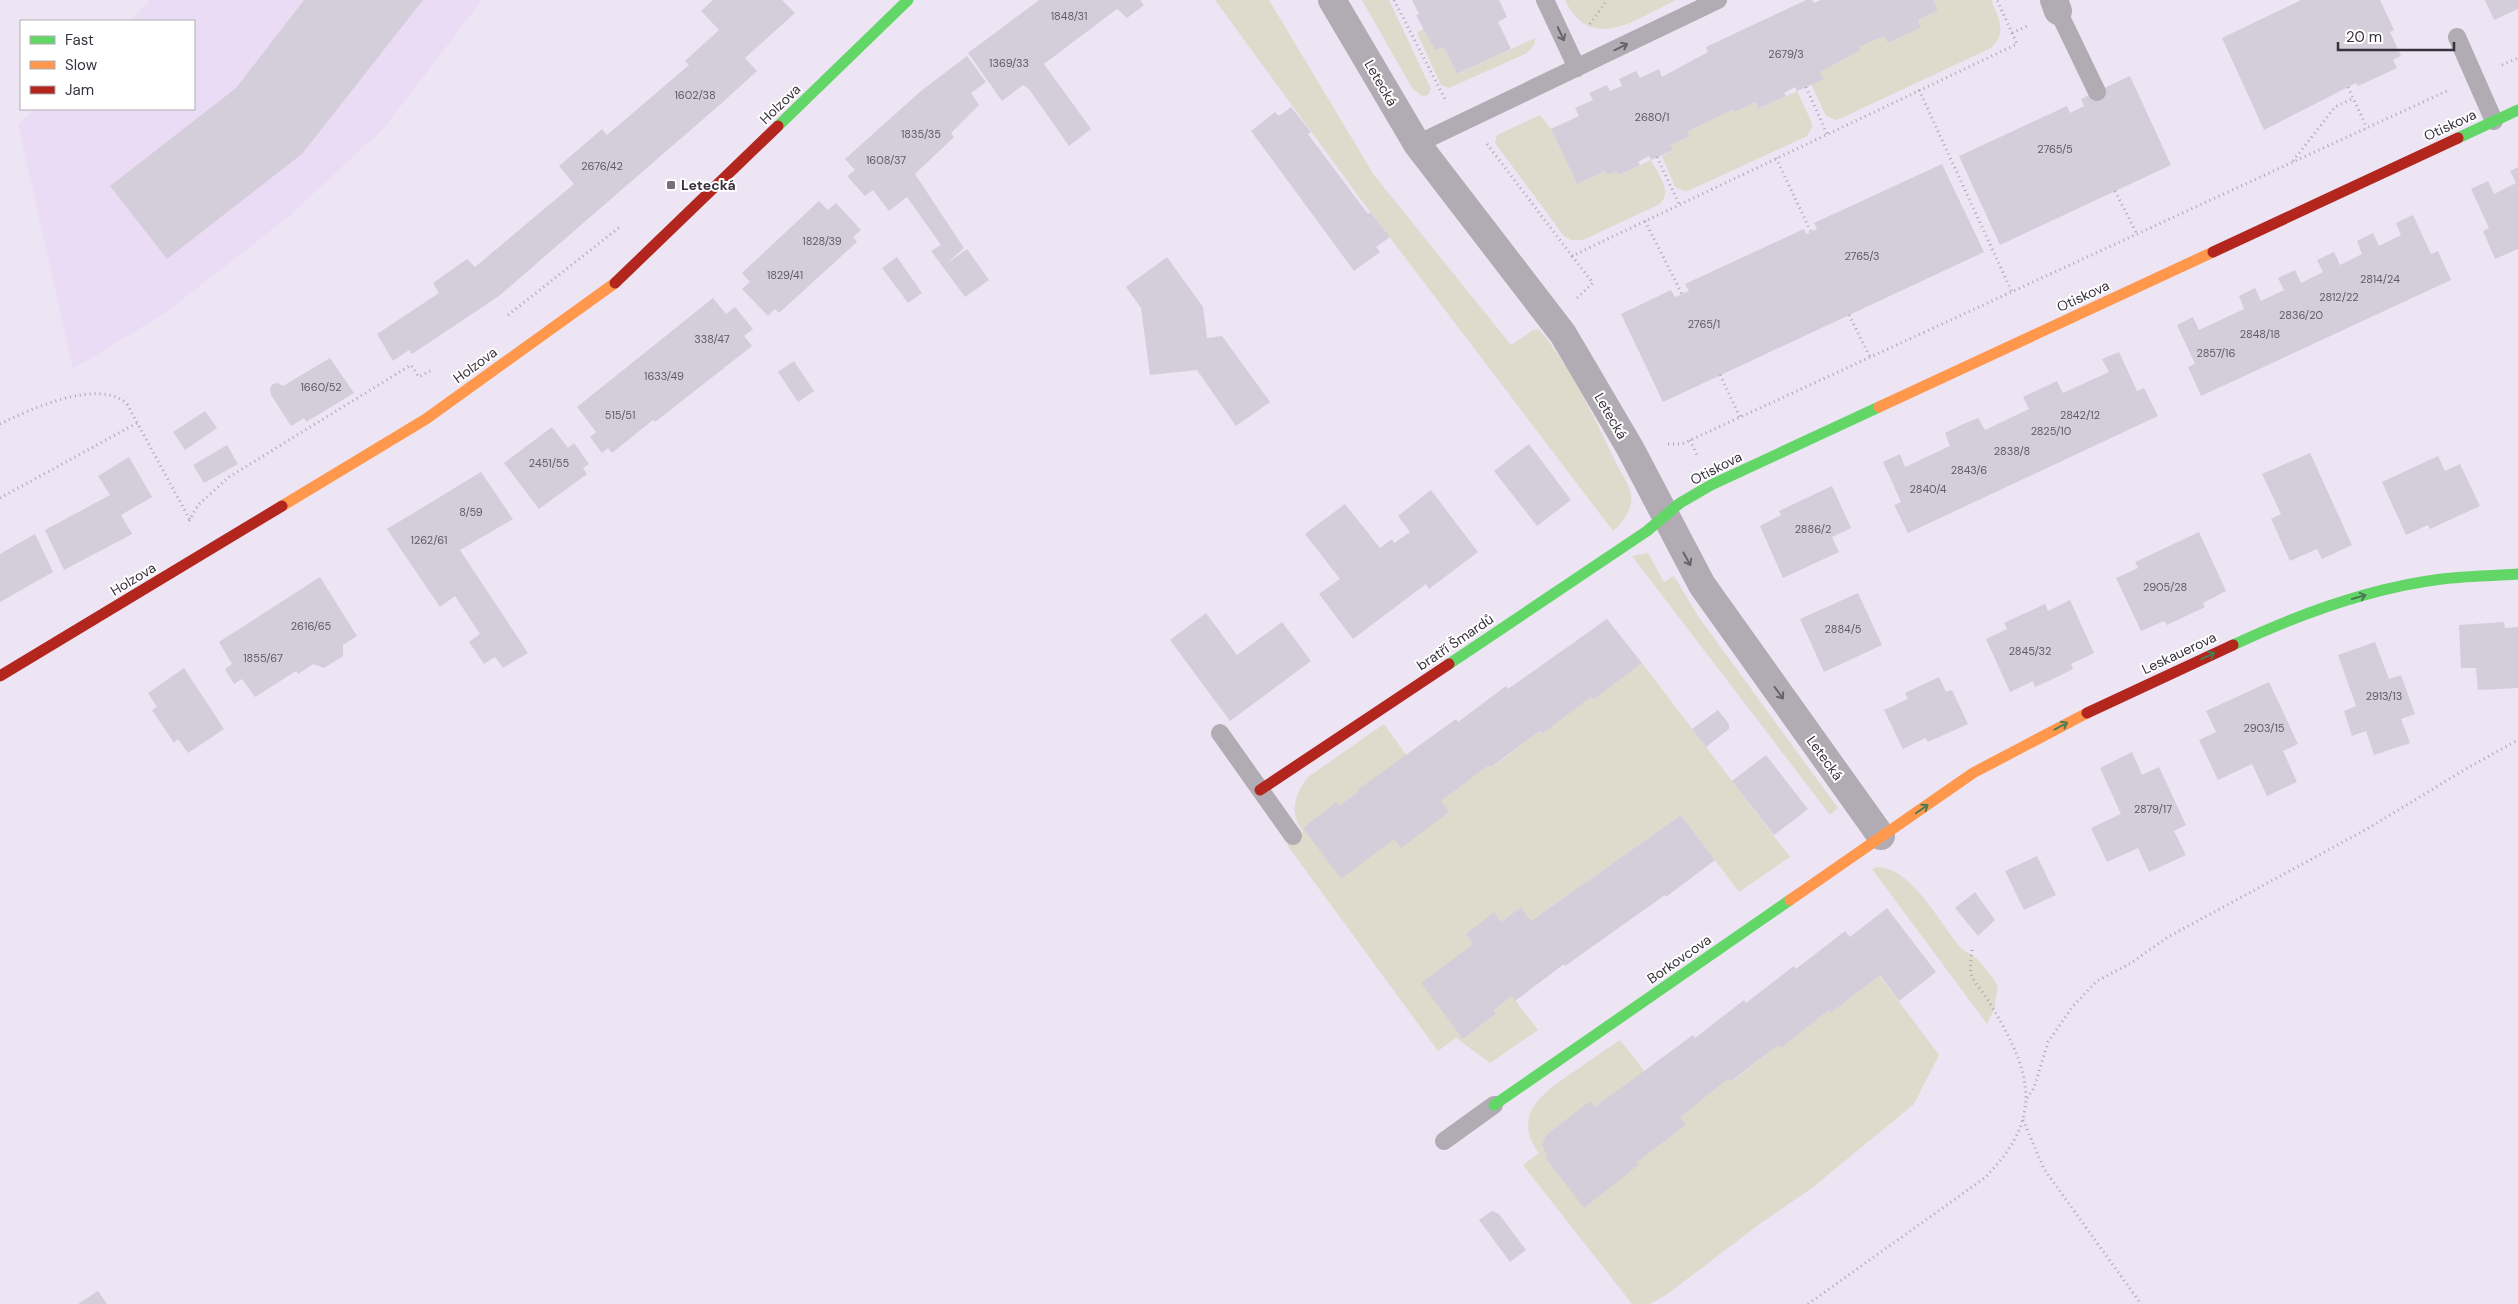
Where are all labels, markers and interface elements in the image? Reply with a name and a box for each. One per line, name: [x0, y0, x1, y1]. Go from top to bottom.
house number: 1848/31: [1051, 9, 1087, 23]
legend: [20, 20, 195, 110]
scale bar: [2338, 20, 2454, 52]
one-way arrow: [1557, 26, 1567, 41]
text: 20 m: [2346, 27, 2382, 47]
text: Fast: [65, 30, 94, 50]
one-way arrow: [1613, 41, 1628, 51]
house number: 2679/3: [1768, 47, 1804, 61]
text: Slow: [65, 55, 98, 75]
house number: 1369/33: [989, 56, 1029, 70]
street label: Letecká: [1361, 57, 1401, 109]
text: Jam: [65, 80, 94, 100]
street label: Holzova: [756, 80, 804, 128]
house number: 1602/38: [674, 88, 716, 102]
street label: Otiskova: [2421, 105, 2479, 145]
house number: 2680/1: [1635, 110, 1669, 124]
house number: 1835/35: [901, 127, 941, 141]
house number: 2765/5: [2037, 142, 2073, 156]
house number: 1608/37: [866, 153, 906, 167]
house number: 2676/42: [581, 159, 623, 173]
place label: Letecká: [681, 176, 736, 194]
marker: Letecká: [665, 179, 677, 191]
house number: 1828/39: [802, 234, 842, 248]
house number: 2765/3: [1844, 249, 1880, 263]
house number: 1829/41: [767, 268, 803, 282]
house number: 2814/24: [2360, 272, 2400, 286]
street label: Otiskova: [2054, 276, 2112, 316]
house number: 2812/22: [2319, 290, 2359, 304]
house number: 2836/20: [2279, 308, 2323, 322]
house number: 2765/1: [1688, 317, 1720, 331]
house number: 2848/18: [2240, 327, 2280, 341]
house number: 338/47: [694, 332, 730, 346]
street label: Holzova: [449, 343, 501, 387]
house number: 2857/16: [2197, 346, 2236, 360]
house number: 1633/49: [644, 369, 684, 383]
house number: 1660/52: [300, 380, 342, 394]
street label: Letecká: [1591, 390, 1631, 442]
house number: 515/51: [605, 408, 635, 422]
house number: 2842/12: [2060, 408, 2100, 422]
house number: 2825/10: [2031, 424, 2071, 438]
house number: 2838/8: [1994, 444, 2030, 458]
street label: Otiskova: [1687, 447, 1745, 489]
house number: 2451/55: [529, 456, 569, 470]
house number: 2843/6: [1951, 463, 1987, 477]
house number: 2840/4: [1910, 482, 1947, 496]
house number: 8/59: [459, 505, 483, 519]
house number: 2886/2: [1795, 522, 1831, 536]
house number: 1262/61: [410, 533, 448, 547]
one-way arrow: [1683, 551, 1693, 566]
street label: Holzova: [107, 558, 159, 600]
house number: 2905/28: [2143, 580, 2187, 594]
one-way arrow: [2350, 591, 2366, 601]
street label: bratří Šmardů: [1413, 610, 1497, 674]
house number: 2616/65: [291, 619, 332, 633]
house number: 2884/5: [1825, 622, 1862, 636]
street label: Leskauerova: [2139, 628, 2219, 678]
house number: 2845/32: [2009, 644, 2051, 658]
house number: 1855/67: [243, 651, 283, 665]
one-way arrow: [2200, 651, 2215, 660]
one-way arrow: [1774, 686, 1784, 700]
house number: 2913/13: [2366, 689, 2402, 703]
one-way arrow: [2053, 721, 2068, 730]
house number: 2903/15: [2243, 721, 2285, 735]
street label: Letecká: [1803, 732, 1847, 784]
house number: 2879/17: [2134, 802, 2172, 816]
one-way arrow: [1914, 804, 1928, 814]
street label: Borkovcova: [1644, 930, 1714, 988]

